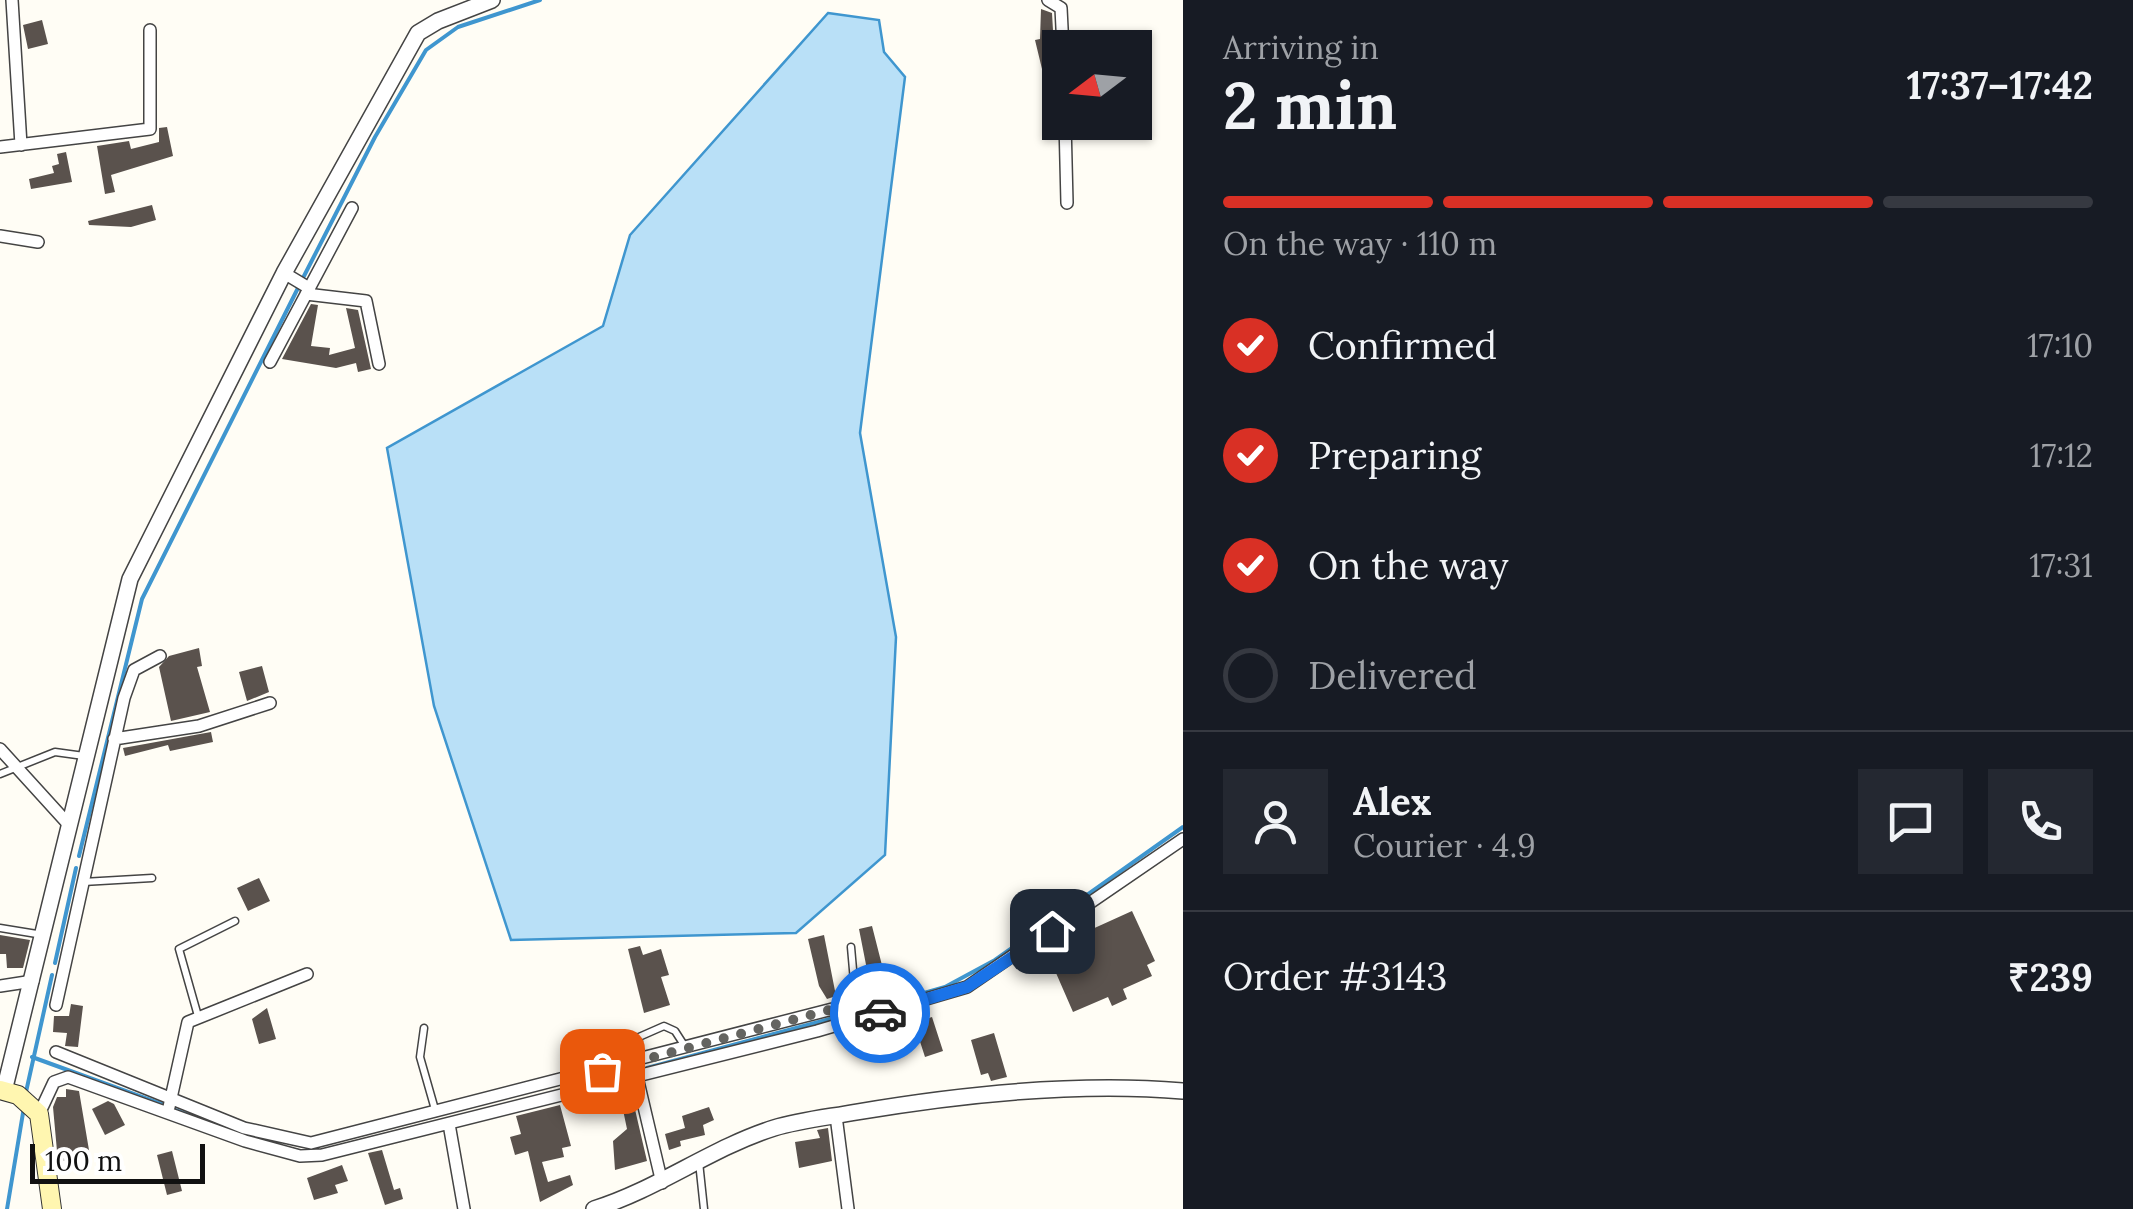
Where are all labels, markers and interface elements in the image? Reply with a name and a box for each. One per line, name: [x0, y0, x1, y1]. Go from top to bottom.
text: Arriving in: [1223, 27, 1379, 68]
north arrow: [1042, 30, 1152, 140]
map controls: [1042, 30, 1152, 140]
text: 17:37–17:42: [1907, 61, 2093, 109]
text: 2 min: [1223, 64, 1397, 147]
text: On the way · 110 m: [1223, 223, 1497, 264]
icon: check: [1223, 318, 1278, 373]
text: Confirmed: [1308, 321, 1497, 369]
text: 17:10: [2027, 325, 2093, 366]
icon: check: [1223, 428, 1278, 483]
text: Preparing: [1308, 431, 1481, 479]
text: 17:12: [2030, 435, 2093, 476]
icon: check: [1223, 538, 1278, 593]
text: On the way: [1308, 541, 1509, 589]
text: 17:31: [2029, 545, 2093, 586]
text: Delivered: [1308, 651, 1477, 699]
button: person: [1223, 769, 1328, 874]
button: chat: [1858, 769, 1963, 874]
button: phone: [1988, 769, 2093, 874]
text: Alex: [1353, 777, 1432, 825]
text: Courier · 4.9: [1353, 825, 1536, 866]
pin: [1010, 889, 1095, 974]
icon: home: [1025, 904, 1080, 959]
text: Order #3143: [1223, 952, 1447, 1000]
text: ₹239: [2008, 953, 2093, 1001]
courier: [830, 963, 930, 1063]
icon: car: [853, 986, 908, 1041]
pin: [560, 1029, 645, 1114]
icon: bag: [575, 1044, 630, 1099]
scale bar: [30, 1139, 205, 1184]
text: 100 m: [45, 1143, 122, 1179]

